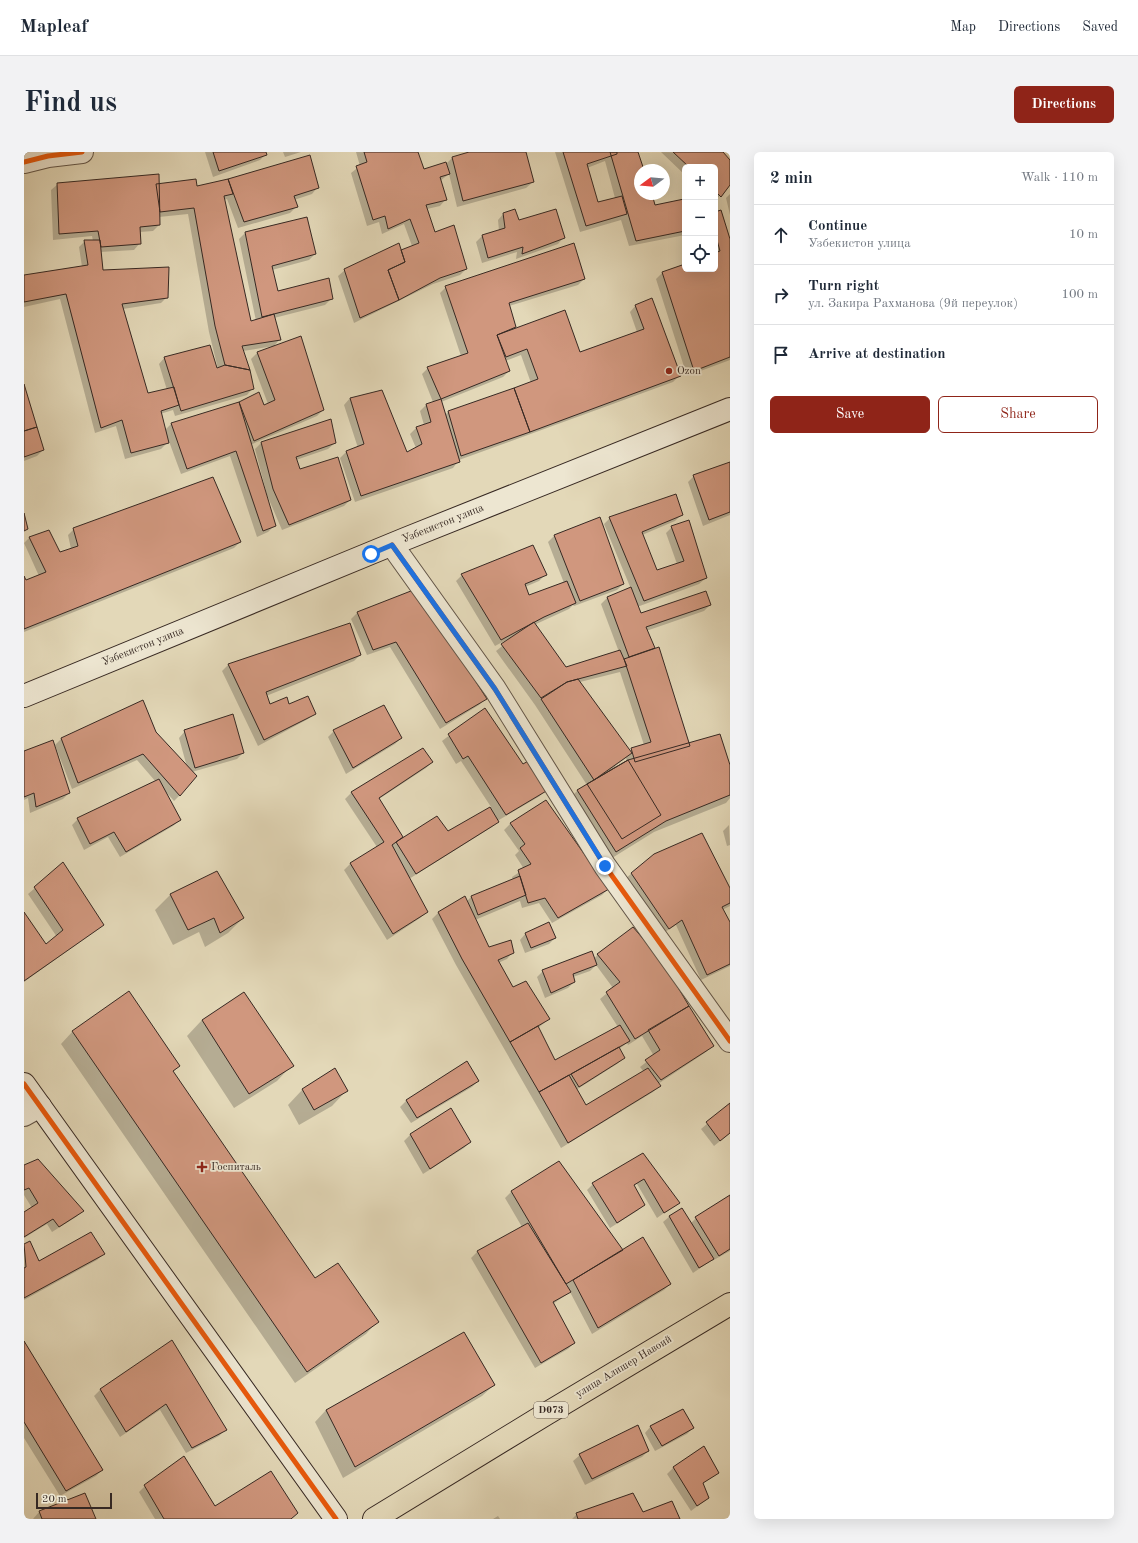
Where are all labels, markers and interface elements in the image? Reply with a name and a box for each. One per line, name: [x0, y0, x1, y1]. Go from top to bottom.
text: Mapleaf: [20, 18, 88, 37]
text: Map: [950, 20, 976, 34]
text: Directions: [998, 20, 1060, 34]
text: Saved: [1082, 20, 1118, 34]
button: Directions: [1014, 86, 1114, 123]
text: Find us: [24, 90, 117, 118]
north arrow: [634, 164, 670, 200]
map controls: [682, 164, 718, 272]
button: +: [682, 164, 718, 200]
text: 2 min: [770, 170, 813, 187]
text: Walk · 110 m: [1021, 171, 1098, 184]
button: −: [682, 200, 718, 236]
text: Continue: [808, 219, 867, 234]
icon: ahead: [770, 224, 792, 246]
text: 10 m: [1069, 228, 1098, 241]
button: locate: [682, 236, 718, 272]
text: Узбекистон улица: [808, 237, 911, 250]
text: Turn right: [808, 279, 879, 294]
icon: right: [770, 284, 792, 306]
text: 100 m: [1061, 288, 1098, 301]
text: ул. Закира Рахманова (9й переулок): [808, 297, 1018, 310]
icon: arrive: [770, 344, 792, 366]
text: Arrive at destination: [808, 347, 946, 362]
marker: Ozon: [664, 366, 674, 376]
place label: Ozon: [677, 366, 701, 377]
button: Save: [770, 396, 930, 433]
button: Share: [938, 396, 1098, 433]
street label: Узбекистон улица: [401, 502, 486, 545]
route start: [362, 545, 380, 563]
street label: Узбекистон улица: [101, 625, 186, 668]
route end: [596, 857, 614, 875]
marker: Госпиталь: [196, 1161, 208, 1173]
place label: Госпиталь: [211, 1162, 261, 1173]
street label: улица Алишер Навоий: [574, 1334, 674, 1400]
road number: D073: [534, 1402, 568, 1418]
scale bar: [36, 1491, 112, 1510]
text: 20 m: [42, 1494, 67, 1505]

